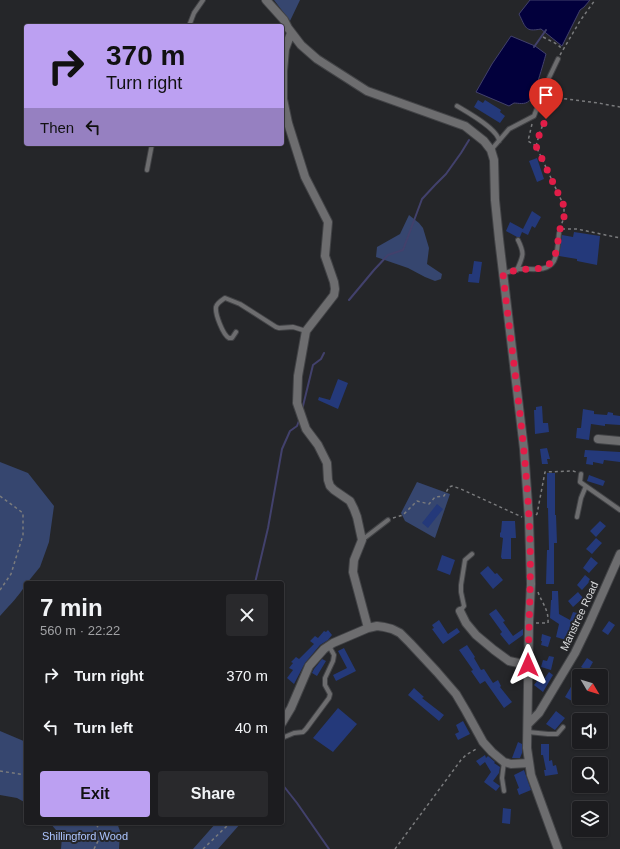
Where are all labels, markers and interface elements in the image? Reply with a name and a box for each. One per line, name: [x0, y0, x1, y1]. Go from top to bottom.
icon: right: [40, 40, 92, 92]
text: 370 m: [106, 40, 185, 71]
text: Turn right: [106, 73, 182, 93]
pin: [529, 78, 563, 119]
icon: arrive: [535, 84, 557, 106]
icon: left: [82, 116, 104, 138]
text: Then: [40, 119, 74, 136]
street label: Manstree Road: [558, 579, 600, 653]
text: 7 min: [40, 594, 103, 621]
button: close: [226, 594, 268, 636]
text: 560 m · 22:22: [40, 623, 120, 638]
position arrow: [507, 644, 549, 686]
icon: right: [40, 664, 62, 686]
text: Turn right: [74, 667, 144, 684]
text: 370 m: [226, 667, 268, 684]
north arrow: [572, 669, 608, 705]
map controls: [572, 669, 608, 837]
button: sound: [572, 713, 608, 749]
icon: left: [40, 716, 62, 738]
text: Turn left: [74, 719, 133, 736]
text: 40 m: [235, 719, 268, 736]
button: search: [572, 757, 608, 793]
button: Exit: [40, 771, 150, 817]
button: Share: [158, 771, 268, 817]
button: layers: [572, 801, 608, 837]
park label: Shillingford Wood: [42, 830, 128, 842]

